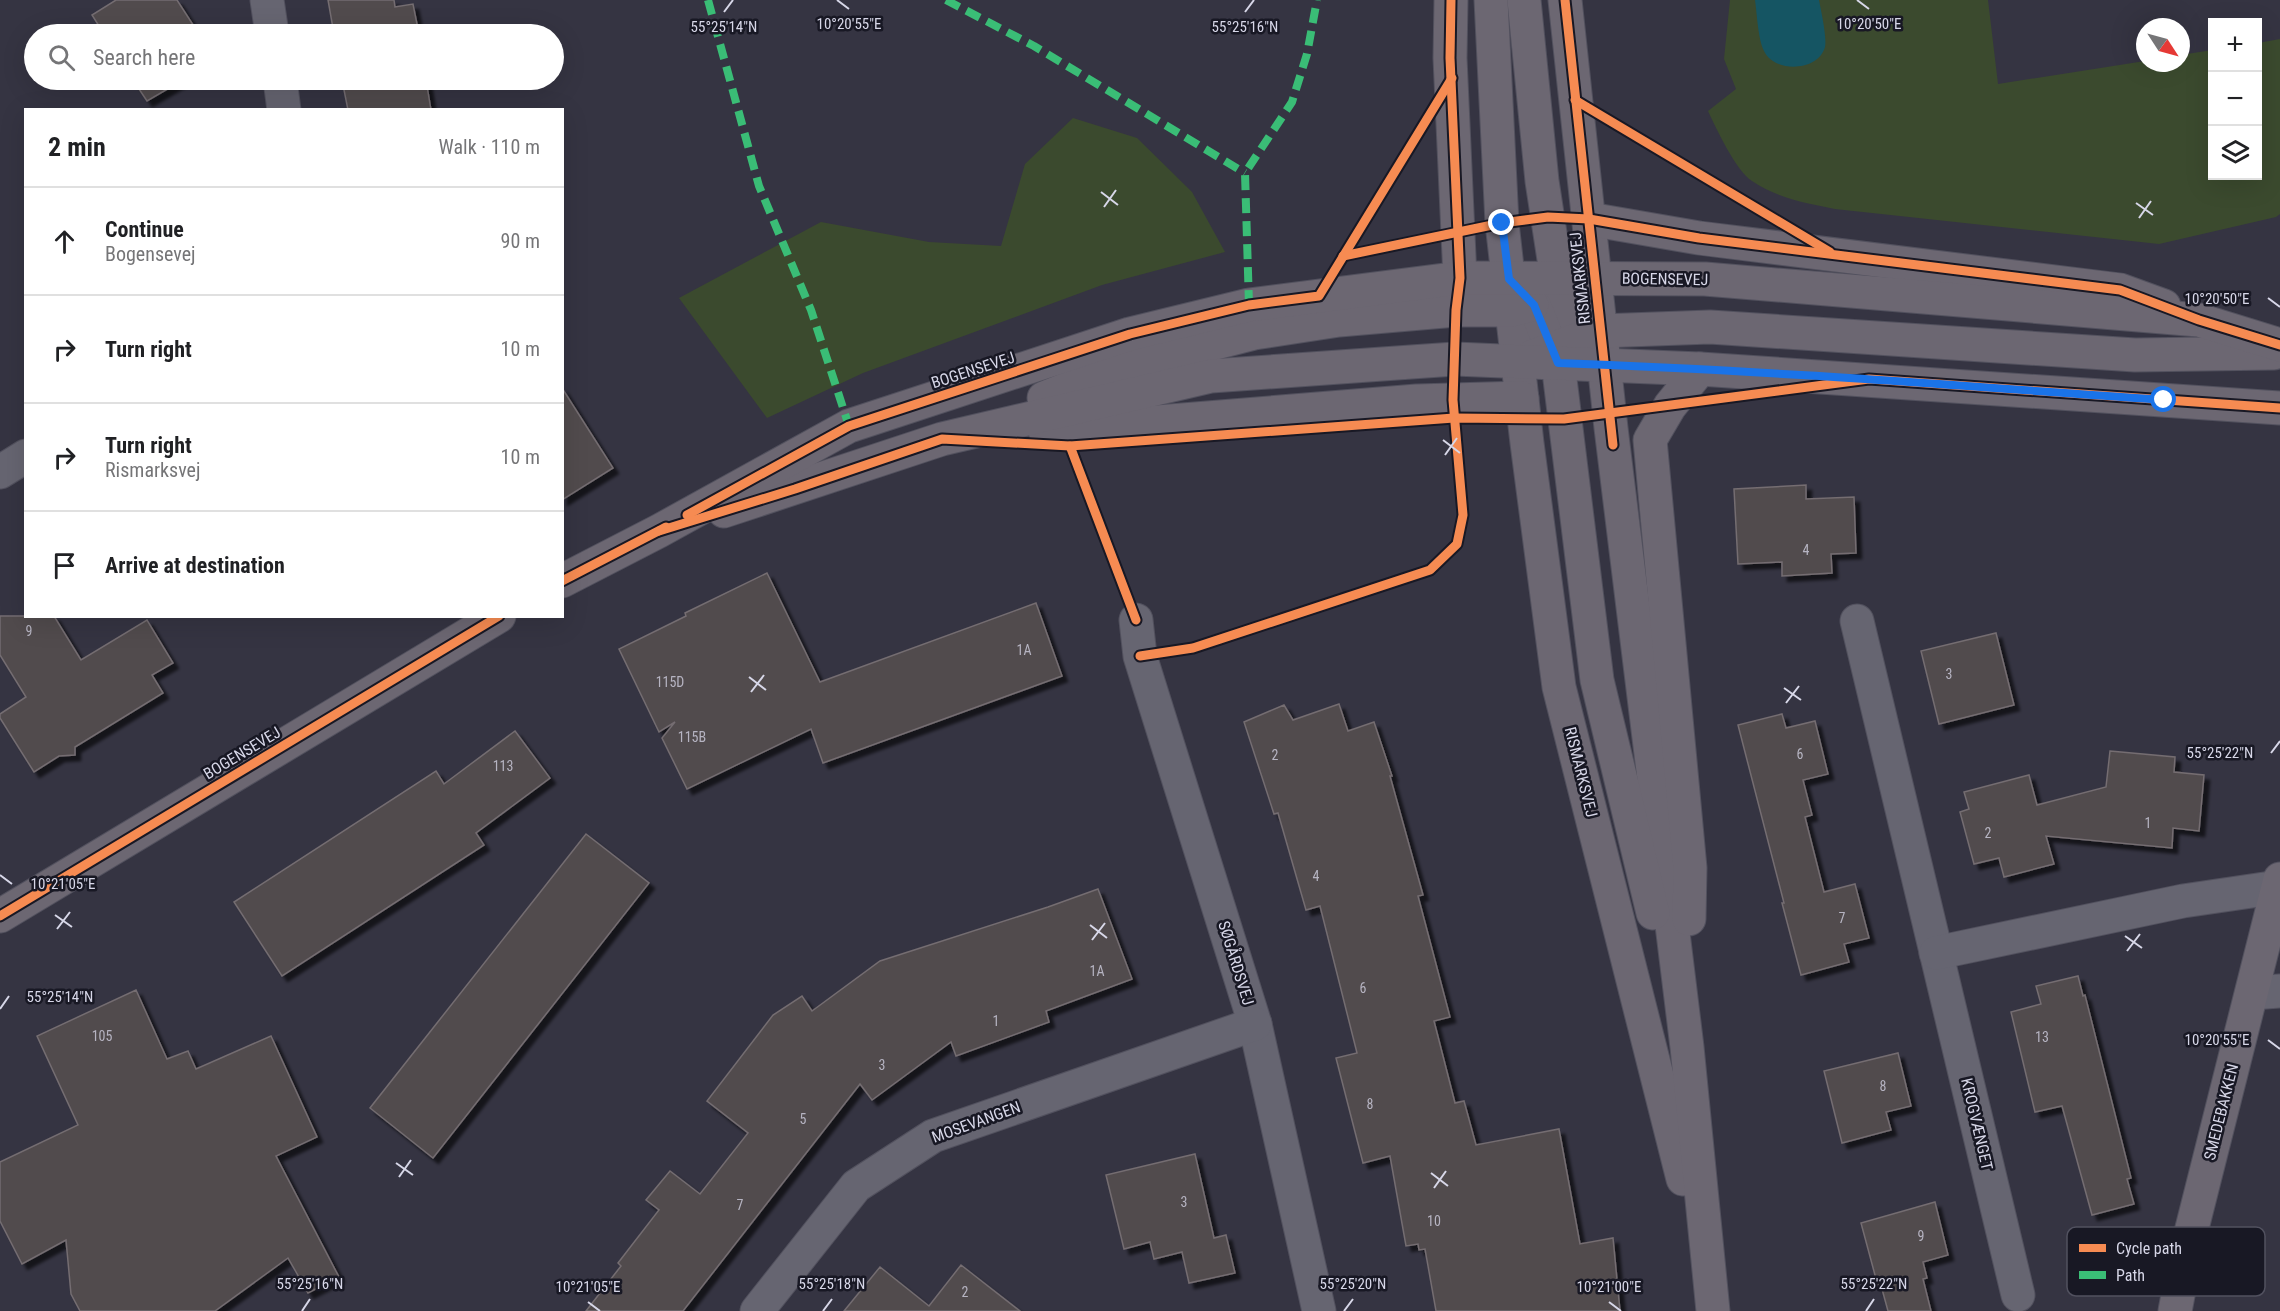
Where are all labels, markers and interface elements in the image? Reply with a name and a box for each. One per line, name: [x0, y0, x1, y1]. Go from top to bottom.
text: 10°20'55"E: [817, 15, 881, 33]
text: 10°20'50"E: [1837, 15, 1901, 33]
text: 55°25'14"N: [691, 18, 757, 36]
text: 55°25'16"N: [1212, 18, 1278, 36]
north arrow: [2136, 18, 2190, 72]
map controls: [2208, 18, 2262, 180]
button: +: [2208, 18, 2262, 72]
search box: [24, 24, 564, 90]
icon: search: [45, 41, 78, 74]
text: Search here: [93, 45, 195, 70]
button: −: [2208, 72, 2262, 126]
button: layers: [2208, 126, 2262, 180]
text: 2 min: [48, 132, 106, 162]
text: Walk · 110 m: [439, 135, 540, 159]
route end: [1488, 209, 1514, 235]
text: Continue: [105, 217, 184, 242]
icon: ahead: [48, 225, 81, 258]
text: 90 m: [501, 229, 540, 253]
street label: RISMARKSVEJ: [1566, 231, 1594, 325]
text: Bogensevej: [105, 242, 196, 266]
street label: BOGENSEVEJ: [1622, 269, 1708, 289]
text: 10°20'50"E: [2185, 290, 2249, 308]
icon: right: [48, 333, 81, 366]
text: Turn right: [105, 337, 192, 362]
text: 10 m: [501, 337, 540, 361]
street label: BOGENSEVEJ: [929, 348, 1017, 392]
route start: [2150, 386, 2176, 412]
text: Turn right: [105, 433, 192, 458]
icon: right: [48, 441, 81, 474]
text: 10 m: [501, 445, 540, 469]
text: Rismarksvej: [105, 458, 200, 482]
house number: 4: [1803, 542, 1810, 558]
icon: arrive: [48, 549, 81, 582]
text: Arrive at destination: [105, 553, 285, 578]
house number: 9: [26, 623, 32, 639]
house number: 1A: [1017, 642, 1031, 658]
house number: 3: [1946, 666, 1952, 682]
house number: 115D: [656, 674, 684, 690]
street label: BOGENSEVEJ: [200, 723, 284, 783]
street label: RISMARKSVEJ: [1561, 725, 1601, 819]
house number: 115B: [678, 729, 706, 745]
text: 55°25'22"N: [2187, 744, 2253, 762]
house number: 6: [1797, 746, 1804, 762]
house number: 2: [1272, 747, 1279, 763]
house number: 113: [493, 758, 513, 774]
house number: 1: [2145, 815, 2151, 831]
house number: 2: [1985, 825, 1992, 841]
house number: 4: [1313, 868, 1320, 884]
text: 10°21'05"E: [31, 875, 95, 893]
house number: 7: [1839, 910, 1846, 926]
street label: SØGÅRDSVEJ: [1214, 918, 1259, 1007]
house number: 1A: [1090, 963, 1104, 979]
house number: 6: [1360, 980, 1367, 996]
text: 55°25'14"N: [27, 988, 93, 1006]
house number: 1: [993, 1013, 999, 1029]
house number: 105: [92, 1028, 112, 1044]
house number: 13: [2035, 1029, 2049, 1045]
text: 10°20'55"E: [2185, 1031, 2249, 1049]
house number: 3: [879, 1057, 885, 1073]
street label: SMEDEBAKKEN: [2200, 1062, 2242, 1162]
street label: KROGVÆNGET: [1957, 1076, 1997, 1172]
house number: 8: [1880, 1078, 1887, 1094]
house number: 8: [1367, 1096, 1374, 1112]
street label: MOSEVANGEN: [929, 1097, 1023, 1147]
house number: 5: [800, 1111, 807, 1127]
house number: 3: [1181, 1194, 1187, 1210]
house number: 7: [737, 1197, 744, 1213]
house number: 10: [1427, 1213, 1441, 1229]
legend: [2067, 1227, 2265, 1296]
house number: 9: [1918, 1228, 1924, 1244]
text: Cycle path: [2116, 1239, 2182, 1258]
text: Path: [2116, 1266, 2145, 1285]
text: 55°25'16"N: [277, 1275, 343, 1293]
text: 55°25'18"N: [799, 1275, 865, 1293]
text: 55°25'20"N: [1320, 1275, 1386, 1293]
text: 55°25'22"N: [1841, 1275, 1907, 1293]
text: 10°21'05"E: [556, 1278, 620, 1296]
text: 10°21'00"E: [1577, 1278, 1641, 1296]
house number: 2: [962, 1284, 969, 1300]

